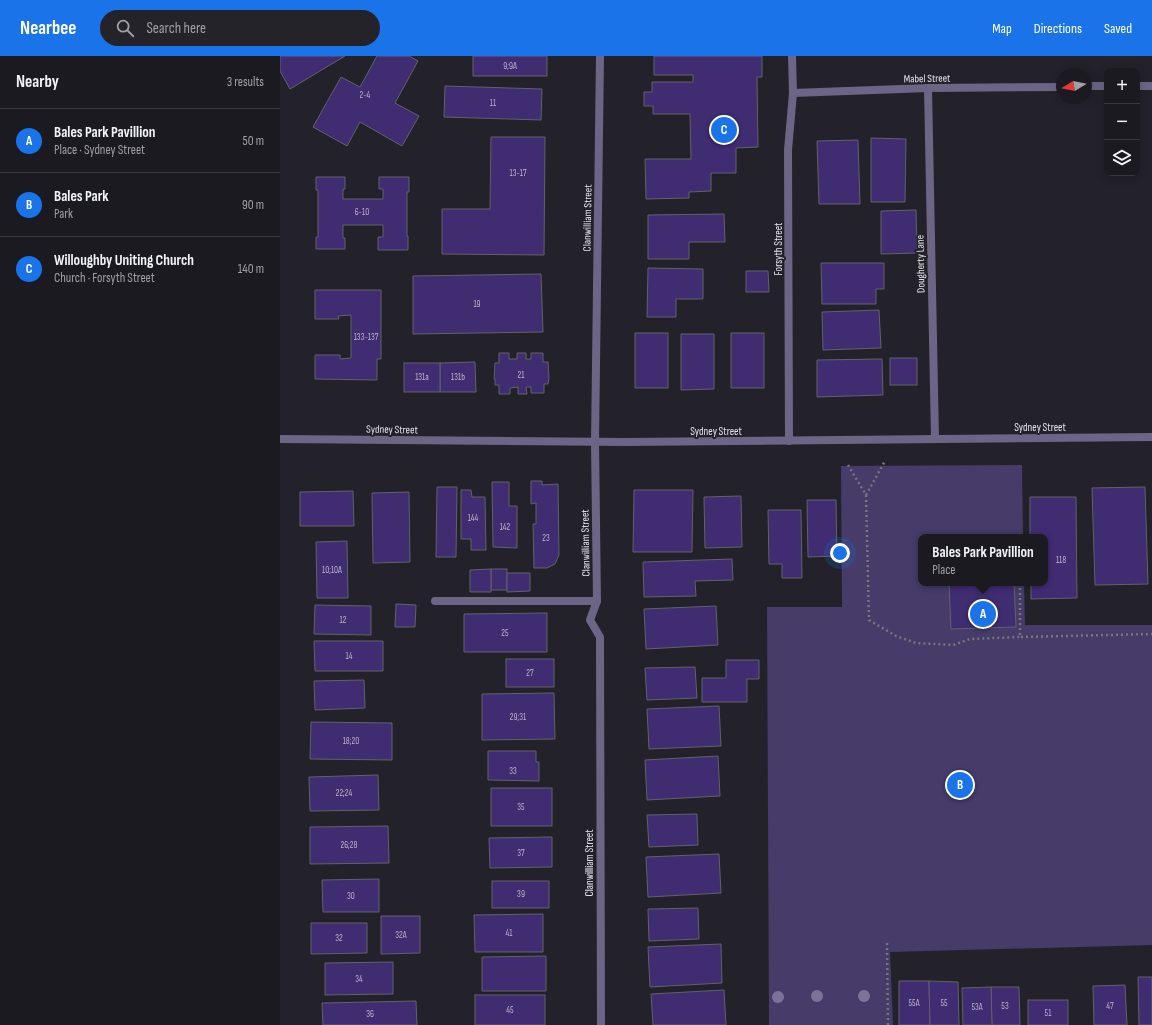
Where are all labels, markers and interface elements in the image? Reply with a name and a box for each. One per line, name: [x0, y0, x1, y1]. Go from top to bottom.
search box: [100, 10, 380, 46]
text: Nearbee: [20, 17, 76, 40]
icon: search: [114, 17, 136, 39]
text: Search here: [146, 19, 206, 38]
text: Map: [992, 20, 1012, 37]
text: Directions: [1034, 20, 1082, 37]
text: Saved: [1104, 20, 1132, 37]
house number: 9;9A: [503, 61, 517, 72]
north arrow: [1056, 68, 1092, 104]
map controls: [1104, 68, 1140, 176]
button: +: [1104, 68, 1140, 104]
text: Nearby: [16, 72, 59, 92]
street label: Mabel Street: [904, 72, 951, 85]
text: 3 results: [227, 74, 264, 90]
house number: 2-4: [360, 90, 371, 101]
house number: 11: [490, 98, 497, 109]
button: −: [1104, 104, 1140, 140]
pin: C: [711, 115, 737, 145]
text: Bales Park Pavillion: [54, 123, 155, 142]
text: A: [26, 133, 32, 149]
text: 50 m: [243, 133, 264, 149]
button: layers: [1104, 140, 1140, 176]
text: Place · Sydney Street: [54, 142, 145, 158]
house number: 13-17: [510, 168, 527, 179]
street label: Clanwilliam Street: [580, 184, 595, 252]
text: Bales Park: [54, 187, 109, 206]
text: B: [26, 197, 32, 213]
text: 90 m: [242, 197, 264, 213]
text: Park: [54, 206, 73, 222]
house number: 6-10: [355, 207, 369, 218]
street label: Forsyth Street: [772, 222, 785, 275]
street label: Dougherty Lane: [913, 235, 928, 293]
text: Willoughby Uniting Church: [54, 251, 194, 270]
text: C: [26, 261, 32, 277]
text: 140 m: [238, 261, 264, 277]
text: Church · Forsyth Street: [54, 270, 155, 286]
house number: 19: [473, 299, 481, 310]
house number: 133-137: [354, 332, 379, 343]
house number: 21: [518, 370, 525, 381]
house number: 131a: [415, 372, 429, 383]
house number: 131b: [451, 372, 465, 383]
street label: Sydney Street: [1014, 421, 1066, 434]
street label: Sydney Street: [366, 423, 419, 436]
street label: Sydney Street: [690, 425, 742, 438]
street label: Clanwilliam Street: [578, 509, 593, 577]
house number: 144: [468, 513, 479, 524]
house number: 142: [500, 522, 511, 533]
house number: 23: [542, 533, 550, 544]
popup: [918, 534, 1048, 586]
your location: [830, 543, 850, 563]
text: Bales Park Pavillion: [932, 543, 1034, 562]
house number: 118: [1056, 555, 1066, 566]
text: Place: [932, 562, 956, 578]
house number: 10;10A: [322, 565, 342, 576]
pin: A: [970, 599, 996, 629]
house number: 12: [340, 615, 347, 626]
house number: 25: [501, 628, 509, 639]
house number: 14: [346, 651, 353, 662]
house number: 27: [526, 668, 534, 679]
house number: 29;31: [510, 712, 527, 723]
house number: 18;20: [343, 736, 359, 747]
house number: 33: [509, 766, 517, 777]
pin: B: [947, 770, 973, 800]
house number: 22;24: [336, 788, 353, 799]
house number: 35: [517, 802, 525, 813]
street label: Clanwilliam Street: [583, 829, 596, 897]
house number: 26;28: [340, 840, 358, 851]
house number: 37: [517, 848, 525, 859]
house number: 39: [517, 889, 525, 900]
house number: 30: [347, 891, 355, 902]
house number: 41: [506, 928, 513, 939]
house number: 32A: [395, 930, 407, 941]
house number: 32: [335, 933, 343, 944]
house number: 34: [355, 974, 363, 985]
house number: 55A: [908, 998, 920, 1009]
house number: 55: [940, 998, 948, 1009]
house number: 53: [1001, 1001, 1009, 1012]
house number: 47: [1106, 1001, 1114, 1012]
house number: 53A: [971, 1002, 983, 1013]
house number: 45: [506, 1005, 514, 1016]
house number: 51: [1045, 1008, 1052, 1019]
house number: 36: [366, 1009, 374, 1020]

